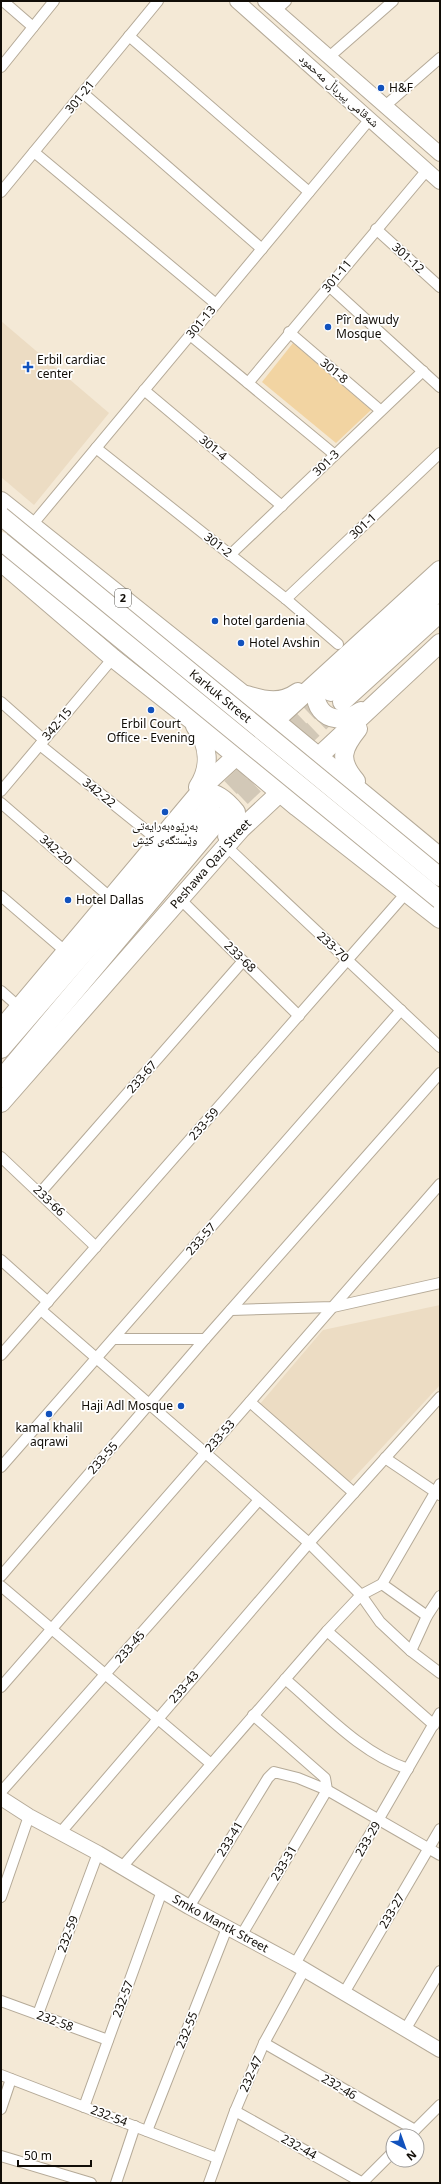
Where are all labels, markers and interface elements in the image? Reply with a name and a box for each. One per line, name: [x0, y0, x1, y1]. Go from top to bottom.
street label: شەقامی پیرباڵ مەحمود: [296, 50, 383, 131]
street label: 301-21: [61, 76, 98, 117]
place label: H&F: [389, 79, 413, 96]
marker: H&F: [376, 83, 386, 93]
street label: 301-12: [388, 239, 428, 277]
street label: 301-11: [318, 256, 355, 296]
street label: 301-13: [182, 301, 219, 342]
place label: Pîr dawudy Mosque: [336, 311, 400, 342]
marker: Pîr dawudy Mosque: [323, 322, 333, 332]
place label: Erbil cardiac center: [37, 351, 106, 382]
street label: 301-8: [317, 354, 352, 387]
marker: Erbil cardiac center: [22, 361, 34, 373]
street label: 301-4: [196, 431, 231, 464]
street label: 301-3: [308, 446, 343, 480]
street label: 301-1: [345, 509, 380, 543]
street label: 301-2: [201, 528, 236, 561]
road number: 2: [115, 589, 131, 607]
place label: hotel gardenia: [223, 612, 305, 629]
marker: hotel gardenia: [210, 616, 220, 626]
place label: Hotel Avshin: [249, 634, 320, 651]
marker: Hotel Avshin: [236, 638, 246, 648]
street label: Karkuk Street: [186, 665, 256, 727]
street label: 342-15: [38, 703, 75, 744]
marker: Erbil Court Office - Evening: [146, 705, 156, 715]
place label: Erbil Court Office - Evening: [107, 715, 195, 746]
street label: 342-22: [79, 774, 120, 811]
marker: بەڕێوەبەرایەتی وێستگەی کێش: [160, 807, 170, 817]
street label: Peshawa Qazi Street: [166, 814, 255, 912]
place label: بەڕێوەبەرایەتی وێستگەی کێش: [132, 817, 198, 848]
street label: 342-20: [36, 831, 76, 869]
place label: Hotel Dallas: [76, 891, 144, 908]
marker: Hotel Dallas: [63, 895, 73, 905]
street label: 233-70: [314, 927, 353, 966]
street label: 233-68: [221, 937, 260, 976]
street label: 233-67: [123, 1057, 161, 1097]
street label: 233-59: [185, 1104, 223, 1144]
street label: 233-66: [30, 1181, 69, 1220]
street label: 233-57: [182, 1219, 220, 1259]
place label: Haji Adl Mosque: [81, 1397, 173, 1414]
marker: Haji Adl Mosque: [176, 1401, 186, 1411]
marker: kamal khalil aqrawi: [44, 1409, 54, 1419]
street label: 233-53: [201, 1416, 239, 1456]
place label: kamal khalil aqrawi: [15, 1419, 83, 1450]
street label: 233-55: [84, 1438, 122, 1478]
street label: 233-45: [111, 1627, 149, 1667]
street label: 233-43: [165, 1667, 203, 1707]
street label: 233-41: [212, 1818, 247, 1859]
street label: 233-29: [351, 1818, 385, 1860]
street label: 233-31: [266, 1842, 301, 1883]
street label: Smko Mantk Street: [169, 1890, 272, 1957]
street label: 233-27: [375, 1890, 409, 1932]
street label: 232-59: [53, 1913, 82, 1955]
street label: 232-57: [108, 1978, 137, 2020]
street label: 232-58: [34, 2006, 76, 2035]
street label: 232-55: [172, 2009, 202, 2051]
street label: 232-47: [235, 2053, 266, 2095]
street label: 232-46: [318, 2070, 360, 2104]
street label: 232-54: [88, 2101, 130, 2130]
north arrow: [385, 2128, 425, 2168]
street label: 232-44: [278, 2130, 320, 2163]
scale bar: [18, 2142, 91, 2168]
text: 50 m: [24, 2147, 52, 2164]
text: N: [404, 2147, 420, 2165]

